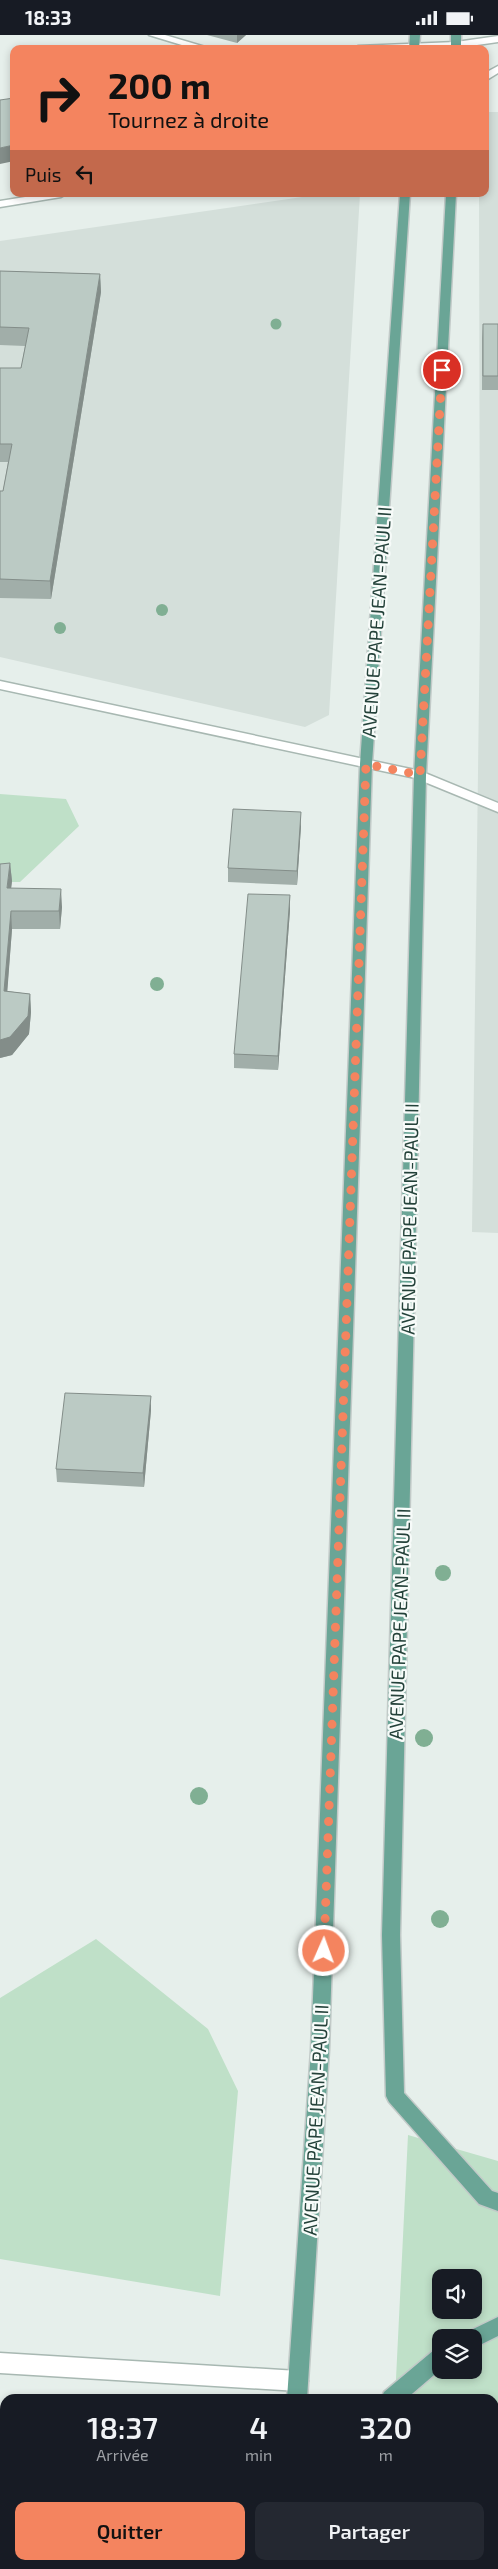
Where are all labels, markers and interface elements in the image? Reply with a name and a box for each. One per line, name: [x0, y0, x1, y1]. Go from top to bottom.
text: 18:33: [25, 6, 71, 29]
text: 200 m: [108, 64, 211, 106]
icon: right: [25, 65, 90, 130]
text: Tournez à droite: [108, 106, 269, 132]
icon: left: [71, 160, 99, 188]
text: Puis: [25, 163, 61, 186]
pin: [421, 349, 463, 391]
icon: arrive: [428, 356, 456, 384]
street label: AVENUE PAPE JEAN-PAUL II: [356, 506, 396, 738]
street label: AVENUE PAPE JEAN-PAUL II: [395, 1103, 423, 1335]
street label: AVENUE PAPE JEAN-PAUL II: [383, 1508, 415, 1740]
position arrow: [297, 1924, 349, 1976]
street label: AVENUE PAPE JEAN-PAUL II: [297, 2004, 333, 2236]
map controls: [432, 2269, 482, 2379]
button: sound: [432, 2269, 482, 2319]
button: layers: [432, 2329, 482, 2379]
text: 18:37: [87, 2409, 158, 2445]
text: 4: [249, 2409, 268, 2445]
text: 320: [359, 2409, 412, 2445]
text: Arrivée: [96, 2445, 149, 2464]
text: min: [245, 2445, 272, 2464]
text: m: [379, 2445, 393, 2464]
button: Quitter: [15, 2502, 245, 2560]
button: Partager: [255, 2502, 484, 2560]

